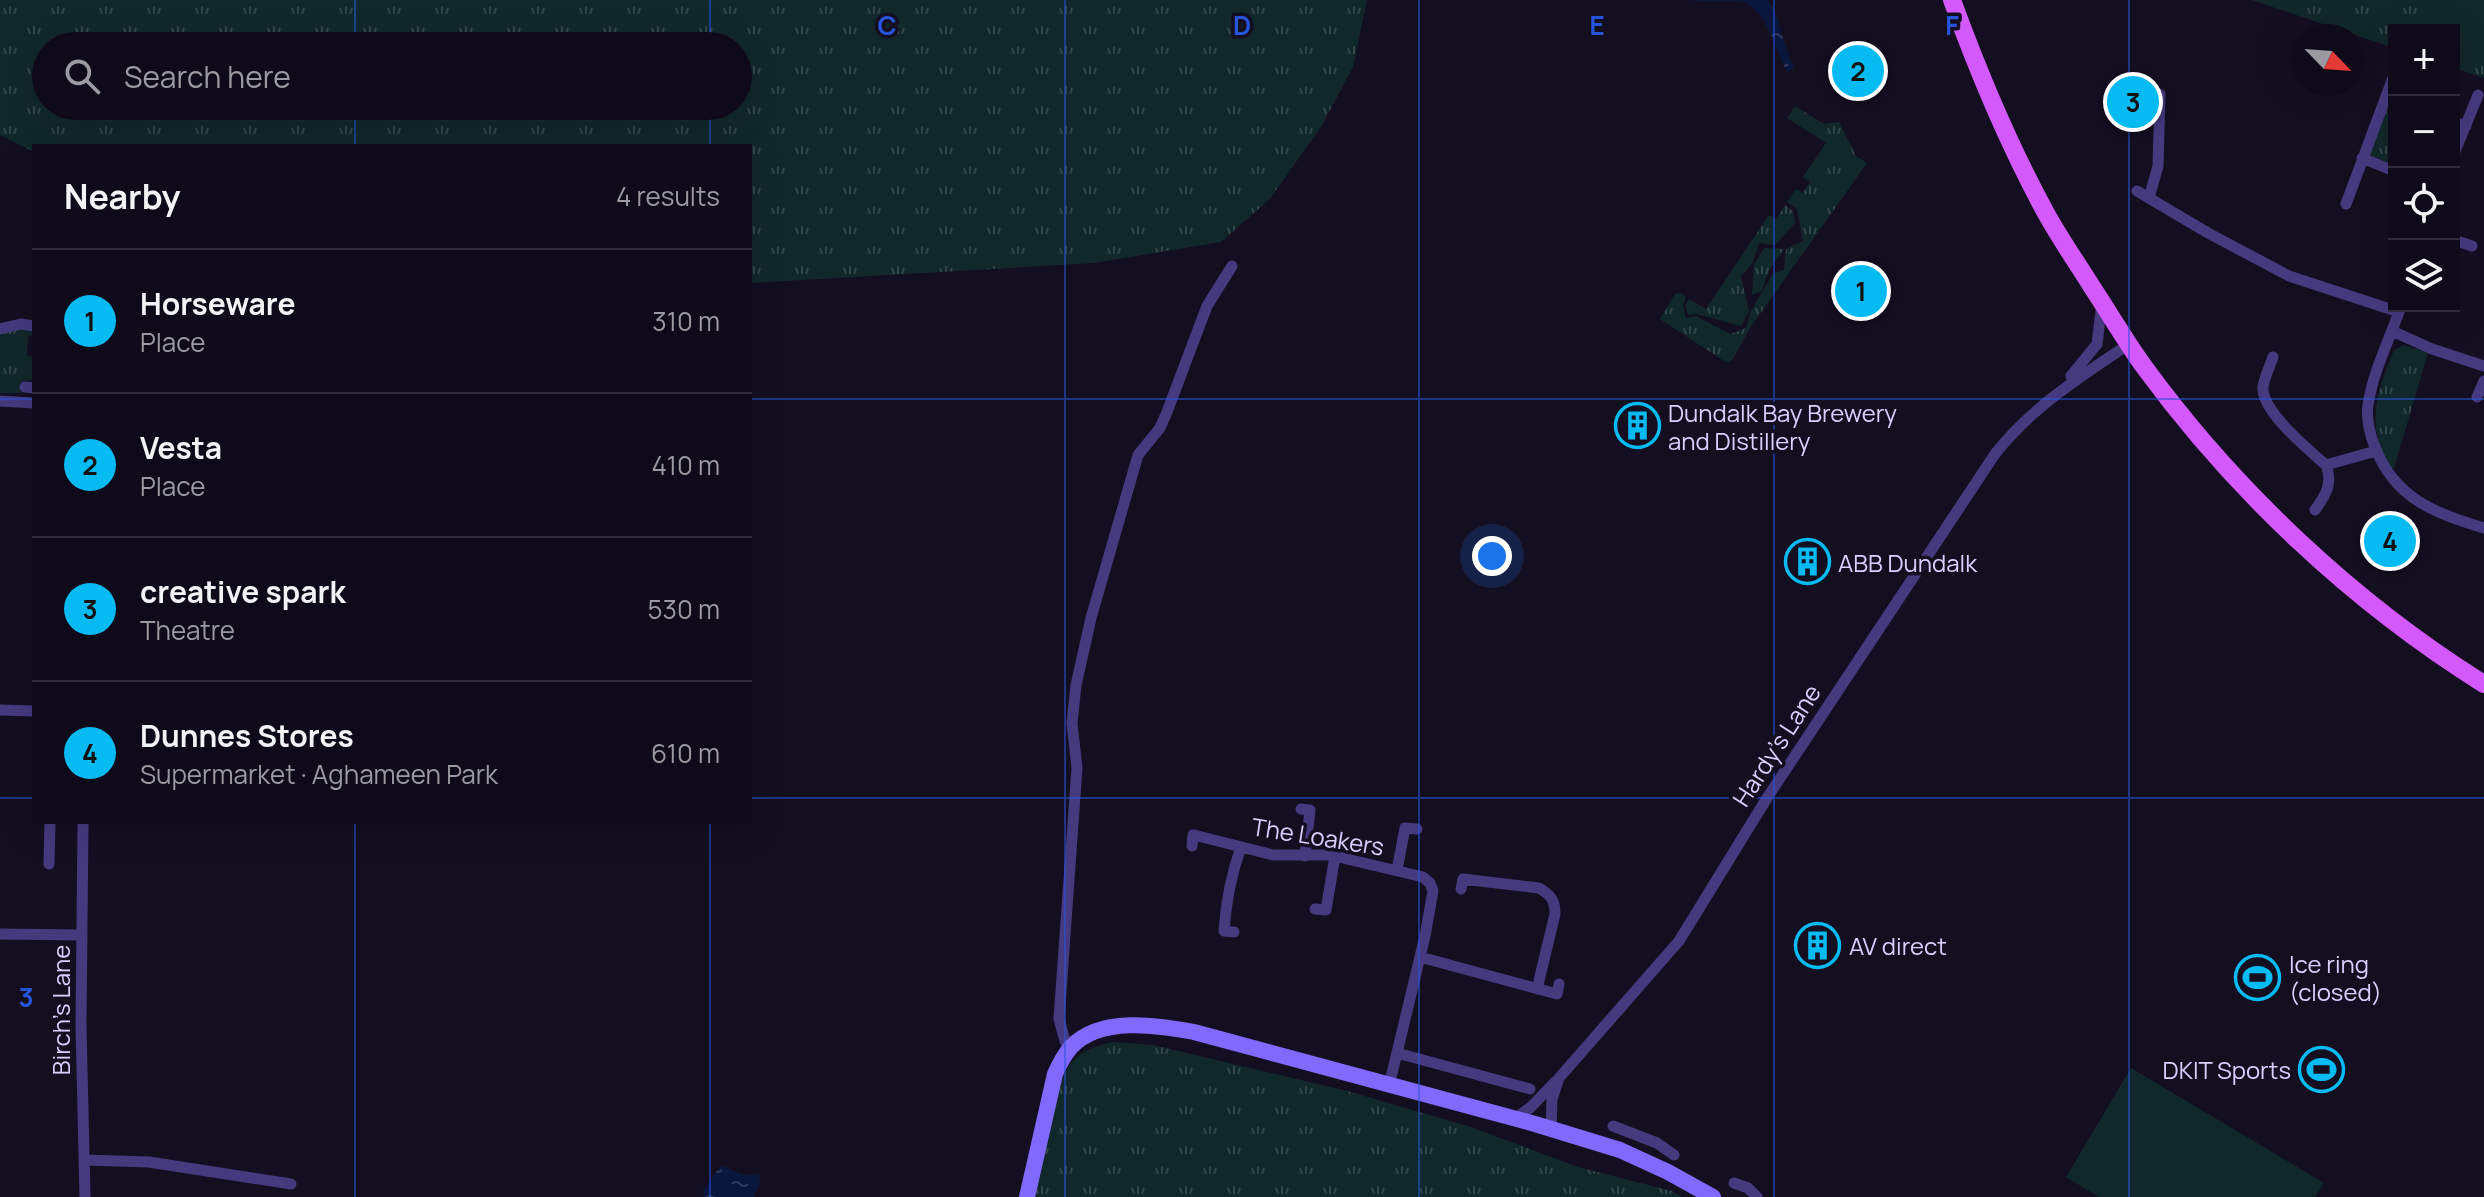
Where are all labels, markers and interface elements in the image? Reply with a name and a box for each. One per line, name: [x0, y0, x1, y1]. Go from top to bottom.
text: C: [877, 7, 897, 43]
text: D: [1233, 7, 1251, 43]
text: E: [1589, 7, 1605, 43]
text: F: [1945, 7, 1959, 43]
north arrow: [2292, 24, 2364, 96]
map controls: [2388, 24, 2460, 312]
button: +: [2388, 24, 2460, 96]
search box: [32, 32, 752, 120]
pin: 2: [1832, 41, 1884, 101]
icon: search: [60, 54, 104, 98]
text: Search here: [124, 56, 291, 97]
pin: 3: [2107, 72, 2159, 132]
button: −: [2388, 96, 2460, 168]
button: locate: [2388, 168, 2460, 240]
text: Nearby: [64, 173, 180, 219]
text: 4 results: [616, 178, 720, 214]
button: layers: [2388, 240, 2460, 312]
pin: 1: [1835, 261, 1887, 321]
text: Horseware: [140, 283, 295, 324]
text: 1: [84, 303, 96, 339]
text: 310 m: [652, 303, 720, 339]
text: Place: [140, 324, 205, 360]
place label: Dundalk Bay Brewery and Distillery: [1668, 396, 1897, 457]
building icon: Dundalk Bay Brewery and Distillery: [1613, 402, 1661, 450]
text: Vesta: [140, 427, 222, 468]
text: 2: [82, 447, 98, 483]
text: 410 m: [651, 447, 720, 483]
text: Place: [140, 468, 205, 504]
pin: 4: [2364, 511, 2416, 571]
your location: [1472, 536, 1512, 576]
building icon: ABB Dundalk: [1783, 538, 1831, 586]
place label: ABB Dundalk: [1838, 546, 1978, 579]
text: creative spark: [140, 571, 346, 612]
text: 3: [82, 591, 98, 627]
text: 530 m: [647, 591, 720, 627]
text: Theatre: [140, 612, 235, 648]
street label: Hardy's Lane: [1724, 677, 1828, 813]
text: Dunnes Stores: [140, 715, 354, 756]
text: 4: [82, 735, 98, 771]
text: 610 m: [651, 735, 720, 771]
text: Supermarket · Aghameen Park: [140, 756, 498, 792]
street label: The Loakers: [1249, 809, 1387, 863]
building icon: AV direct: [1794, 921, 1842, 969]
place label: AV direct: [1849, 929, 1947, 962]
street label: Birch's Lane: [44, 945, 77, 1075]
place label: Ice ring (closed): [2289, 947, 2382, 1008]
sports icon: Ice ring (closed): [2234, 953, 2282, 1001]
text: 3: [18, 979, 34, 1015]
sports icon: DKIT Sports: [2298, 1045, 2346, 1093]
place label: DKIT Sports: [2163, 1053, 2291, 1086]

